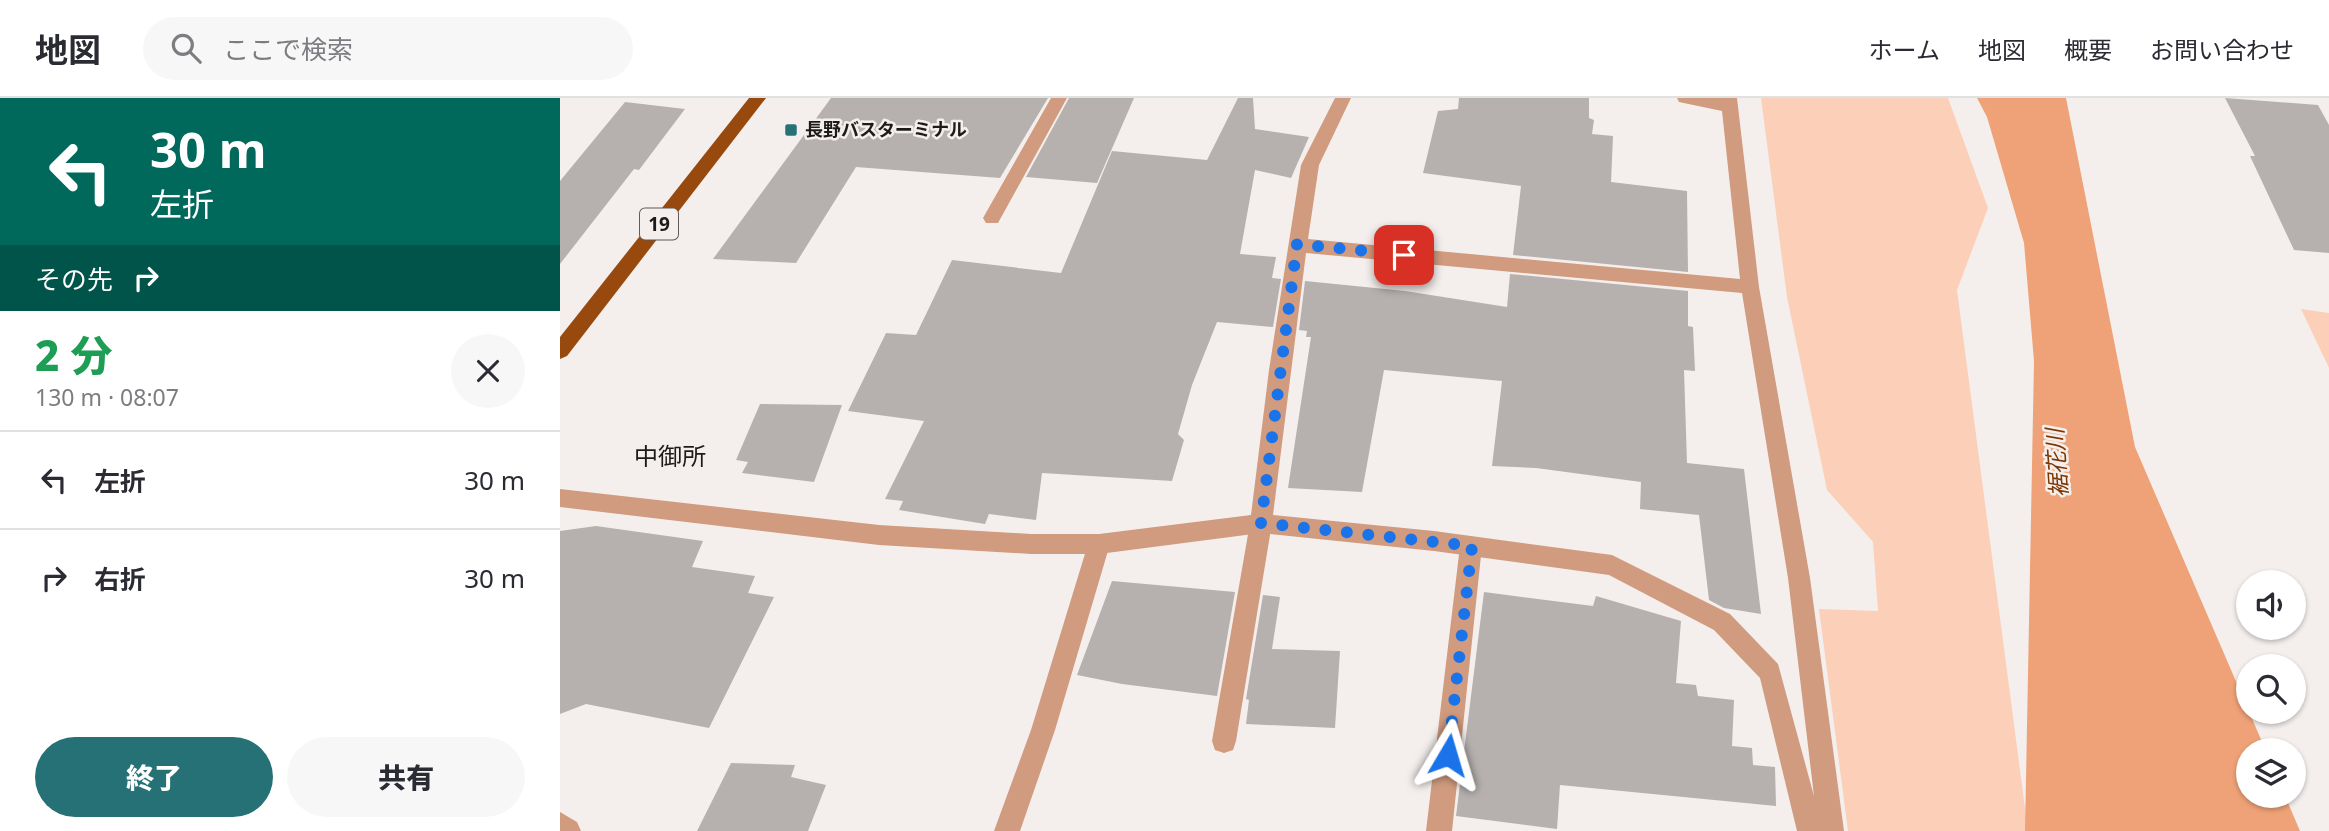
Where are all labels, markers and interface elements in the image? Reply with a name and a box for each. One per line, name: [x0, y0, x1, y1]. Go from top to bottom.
search box: [143, 17, 633, 80]
text: 地図: [35, 27, 101, 72]
icon: search: [167, 29, 205, 67]
text: ここで検索: [223, 31, 353, 67]
text: ホーム: [1869, 33, 1940, 66]
text: 地図: [1978, 33, 2026, 66]
text: 概要: [2064, 33, 2112, 66]
text: お問い合わせ: [2150, 33, 2294, 66]
text: 30 m: [150, 116, 267, 182]
place label: 長野バスターミナル: [805, 117, 967, 141]
marker: 長野バスターミナル: [783, 122, 799, 138]
icon: left: [35, 126, 126, 217]
text: 左折: [150, 182, 214, 225]
road number: 19: [640, 208, 678, 240]
pin: [1374, 225, 1434, 285]
icon: arrive: [1385, 236, 1423, 274]
icon: right: [127, 259, 165, 297]
text: その先: [35, 261, 113, 297]
text: 2 分: [35, 326, 112, 383]
button: close: [451, 334, 525, 408]
text: 130 m · 08:07: [35, 381, 179, 413]
water label: 裾花川: [2037, 425, 2074, 499]
district label: 中御所: [634, 439, 706, 472]
icon: left: [35, 461, 73, 499]
text: 30 m: [464, 462, 525, 498]
text: 左折: [94, 463, 146, 499]
icon: right: [35, 559, 73, 597]
text: 30 m: [464, 560, 525, 596]
text: 右折: [94, 561, 146, 597]
map controls: [2236, 570, 2306, 808]
button: sound: [2236, 570, 2306, 640]
button: search: [2236, 654, 2306, 724]
position arrow: [1411, 718, 1485, 792]
button: 終了: [35, 737, 273, 817]
button: 共有: [287, 737, 525, 817]
button: layers: [2236, 738, 2306, 808]

